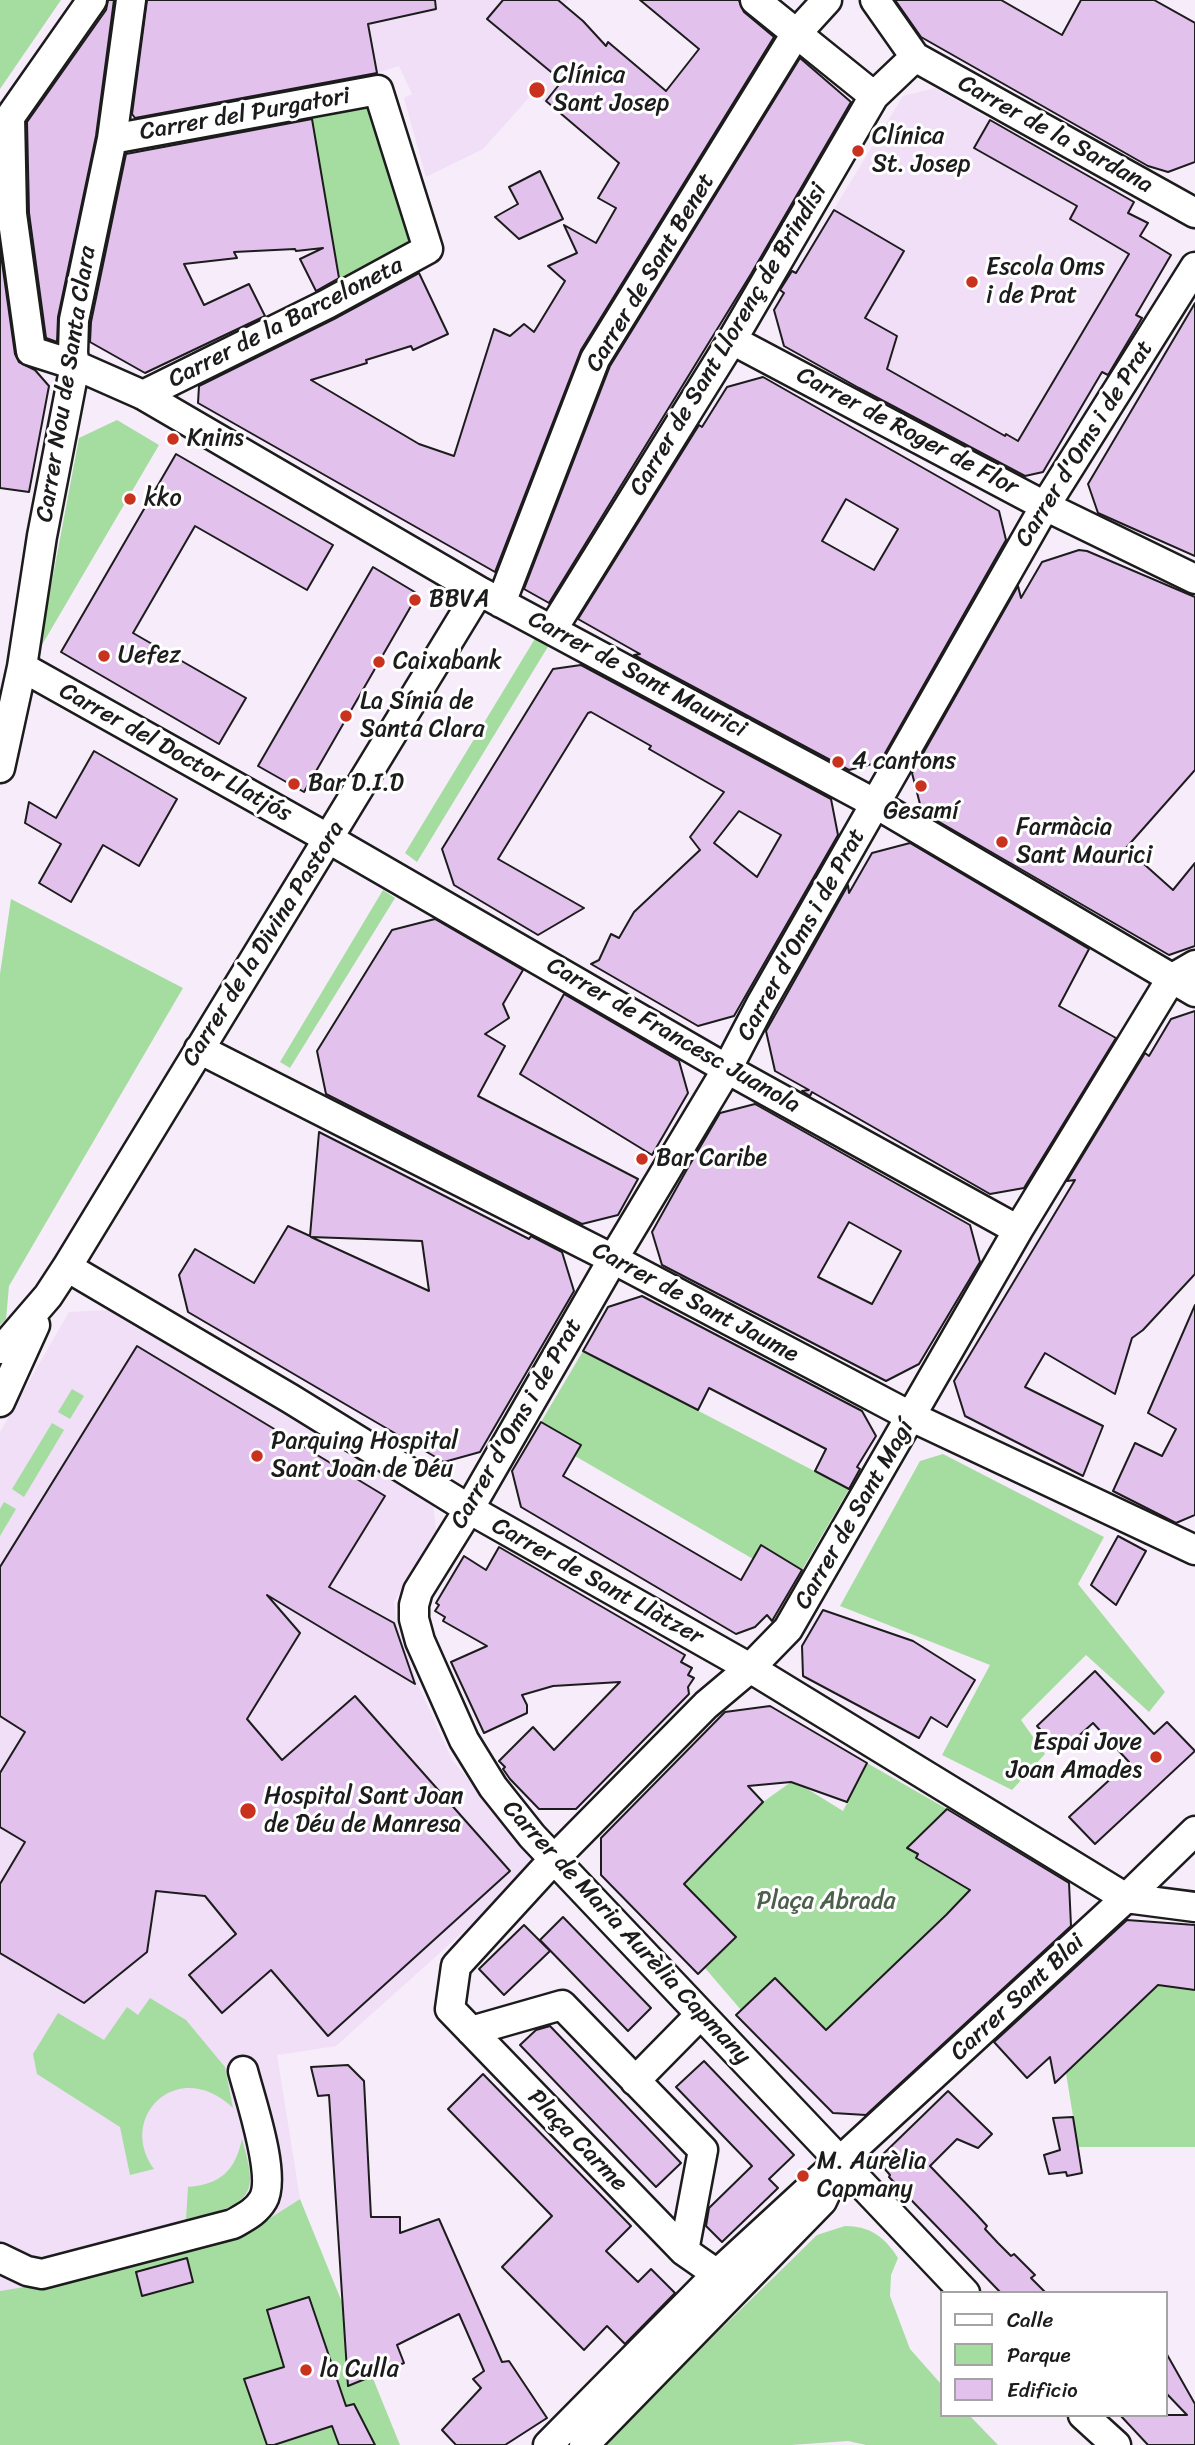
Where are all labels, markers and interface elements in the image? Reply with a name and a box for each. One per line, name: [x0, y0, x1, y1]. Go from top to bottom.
place label: Clínica Sant Josep: [553, 62, 669, 118]
street label: Carrer de la Sardana: [953, 70, 1157, 200]
marker: Clínica Sant Josep: [527, 80, 547, 100]
street label: Carrer del Purgatori: [138, 82, 352, 148]
place label: Clínica St. Josep: [872, 123, 971, 179]
marker: Clínica St. Josep: [850, 143, 866, 159]
street label: Carrer de Sant Benet: [580, 169, 722, 377]
street label: Carrer de Sant Llorenç de Brindisi: [624, 179, 834, 501]
street label: Carrer Nou de Santa Clara: [31, 244, 103, 524]
street label: Carrer de la Barceloneta: [164, 251, 408, 395]
place label: Escola Oms i de Prat: [986, 254, 1105, 310]
marker: Escola Oms i de Prat: [964, 274, 980, 290]
street label: Carrer d'Oms i de Prat: [1010, 336, 1160, 552]
street label: Carrer de Roger de Flor: [791, 361, 1023, 503]
place label: Knins: [187, 425, 244, 453]
marker: Knins: [165, 431, 181, 447]
place label: kko: [144, 485, 182, 513]
marker: kko: [122, 491, 138, 507]
place label: BBVA: [429, 586, 490, 614]
marker: BBVA: [407, 592, 423, 608]
street label: Carrer de Sant Maurici: [523, 605, 751, 745]
place label: Uefez: [118, 642, 181, 670]
marker: Uefez: [96, 648, 112, 664]
place label: Caixabank: [393, 648, 502, 676]
marker: Caixabank: [371, 654, 387, 670]
street label: Carrer del Doctor Llatjós: [54, 677, 296, 829]
place label: La Sínia de Santa Clara: [360, 688, 485, 744]
marker: La Sínia de Santa Clara: [338, 708, 354, 724]
place label: 4 cantons: [852, 748, 956, 776]
marker: 4 cantons: [830, 754, 846, 770]
place label: Bar D.I.D: [308, 770, 404, 798]
marker: Bar D.I.D: [286, 776, 302, 792]
marker: Gesamí: [913, 778, 929, 794]
place label: Gesamí: [883, 798, 959, 826]
place label: Farmàcia Sant Maurici: [1016, 814, 1152, 870]
street label: Carrer de la Divina Pastora: [177, 816, 351, 1072]
street label: Carrer d'Oms i de Prat: [732, 824, 872, 1046]
marker: Farmàcia Sant Maurici: [994, 834, 1010, 850]
street label: Carrer de Francesc Juanola: [541, 952, 805, 1120]
place label: Bar Caribe: [656, 1145, 767, 1173]
marker: Bar Caribe: [634, 1151, 650, 1167]
street label: Carrer de Sant Jaume: [587, 1236, 803, 1370]
street label: Carrer d'Oms i de Prat: [445, 1314, 589, 1534]
street label: Carrer de Sant Magí: [789, 1415, 921, 1615]
place label: Parquing Hospital Sant Joan de Déu: [271, 1428, 458, 1484]
marker: Parquing Hospital Sant Joan de Déu: [249, 1448, 265, 1464]
street label: Carrer de Sant Llàtzer: [486, 1512, 708, 1652]
place label: Espai Jove Joan Amades: [1006, 1729, 1142, 1785]
marker: Espai Jove Joan Amades: [1148, 1749, 1164, 1765]
place label: Hospital Sant Joan de Déu de Manresa: [264, 1783, 464, 1839]
street label: Carrer de Maria Aurèlia Capmany: [496, 1795, 756, 2071]
marker: Hospital Sant Joan de Déu de Manresa: [238, 1801, 258, 1821]
park label: Plaça Abrada: [756, 1888, 896, 1916]
street label: Carrer Sant Blai: [945, 1929, 1091, 2067]
street label: Plaça Carme: [521, 2084, 633, 2198]
place label: M. Aurèlia Capmany: [817, 2148, 926, 2204]
marker: M. Aurèlia Capmany: [795, 2168, 811, 2184]
legend: [940, 2291, 1167, 2417]
text: Calle: [1007, 2301, 1053, 2339]
text: Parque: [1007, 2336, 1071, 2374]
place label: la Culla: [320, 2356, 399, 2384]
marker: la Culla: [298, 2362, 314, 2378]
text: Edificio: [1007, 2371, 1078, 2409]

